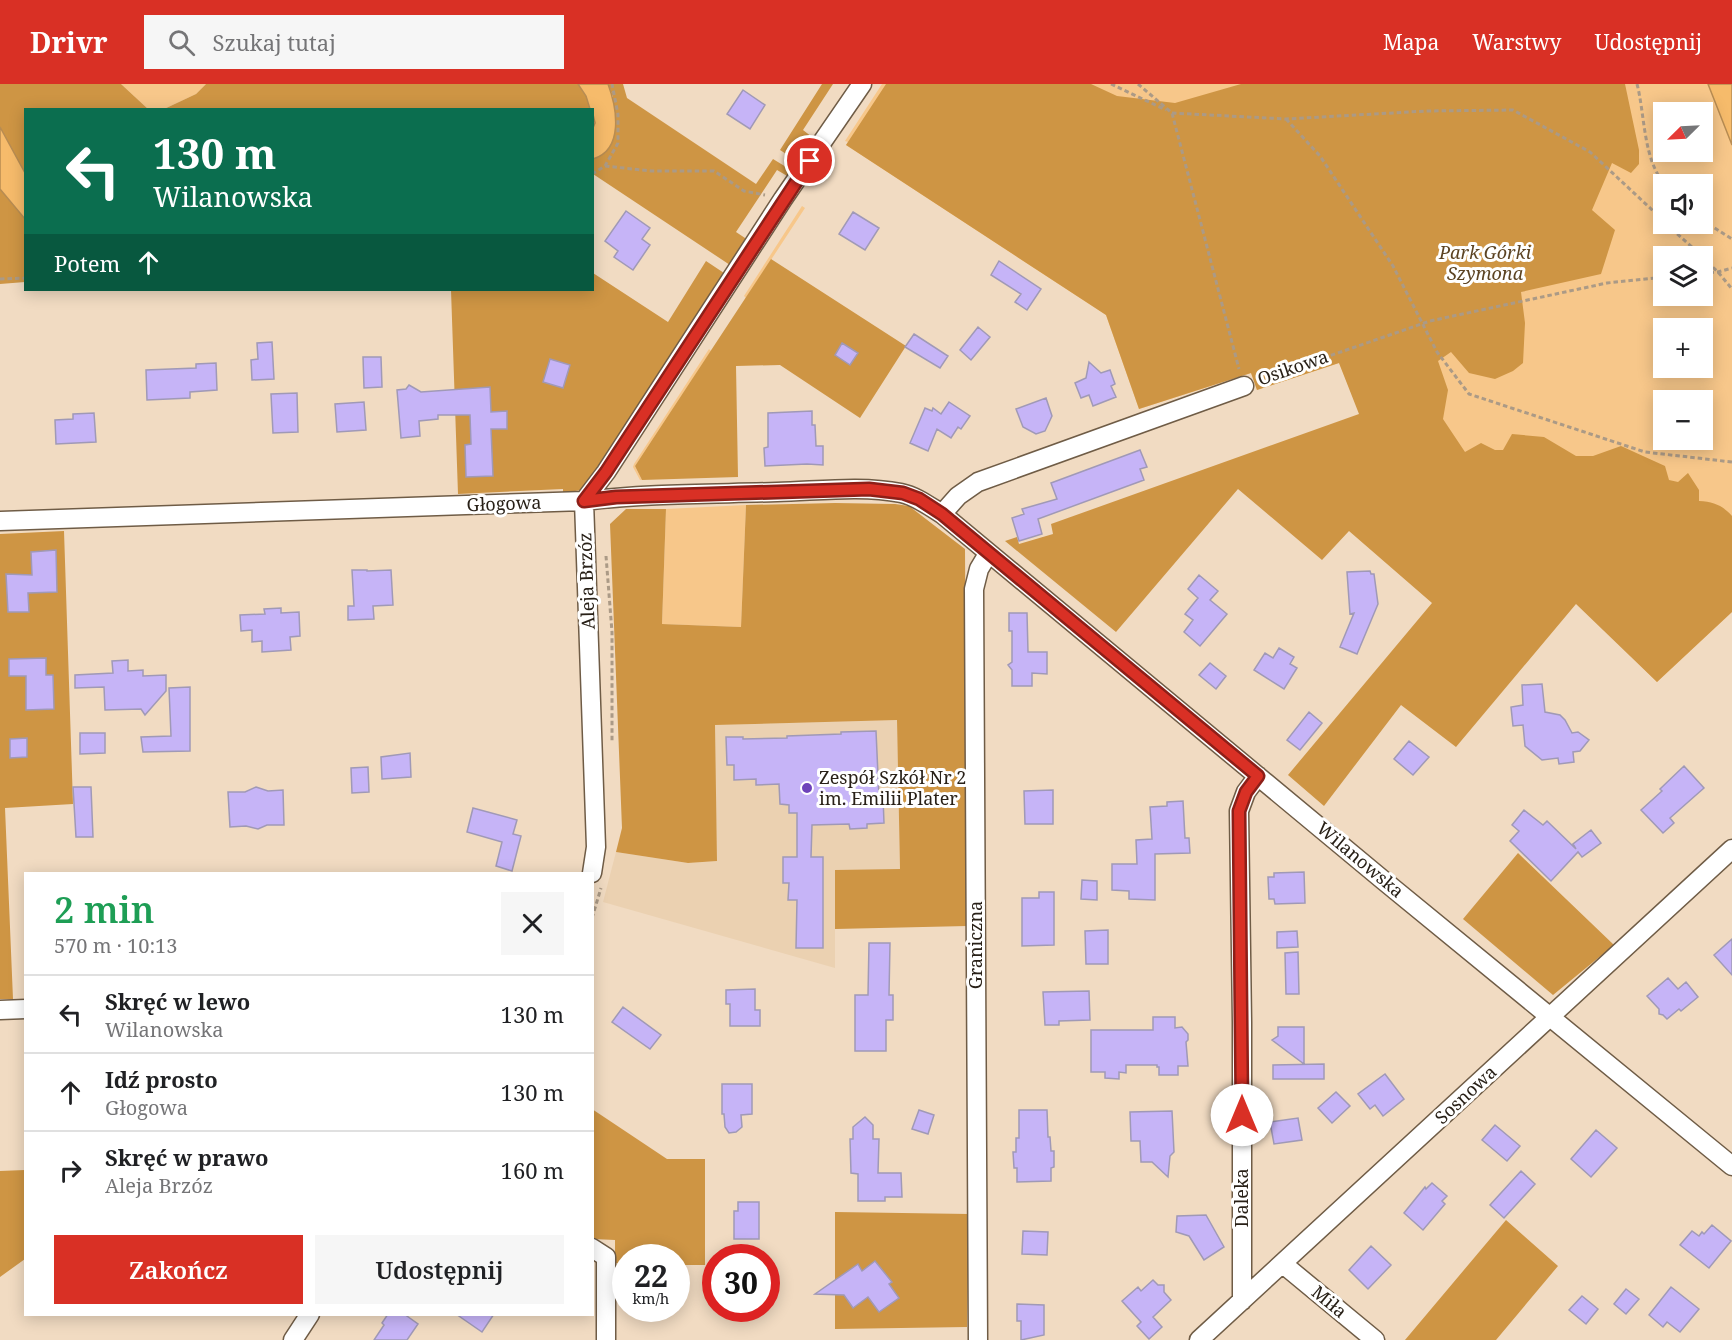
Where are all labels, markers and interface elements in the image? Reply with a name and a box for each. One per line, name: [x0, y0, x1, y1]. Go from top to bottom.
search box: [144, 15, 564, 69]
text: Drivr: [30, 23, 108, 61]
icon: search: [165, 26, 198, 59]
text: Szukaj tutaj: [213, 27, 336, 57]
text: Mapa: [1383, 28, 1439, 56]
text: Warstwy: [1472, 28, 1561, 56]
text: Udostępnij: [1594, 28, 1702, 56]
north arrow: [1653, 102, 1713, 162]
map controls: [1653, 102, 1713, 450]
text: 130 m: [153, 124, 277, 181]
icon: left: [54, 132, 132, 210]
pin: [784, 135, 835, 186]
icon: arrive: [793, 144, 826, 177]
button: sound: [1653, 174, 1713, 234]
text: Wilanowska: [153, 178, 313, 215]
park label: Park Górki Szymona: [1438, 240, 1532, 285]
icon: ahead: [132, 246, 165, 279]
button: layers: [1653, 246, 1713, 306]
text: Potem: [54, 248, 120, 278]
button: +: [1653, 318, 1713, 378]
street label: Osikowa: [1254, 344, 1331, 390]
button: −: [1653, 390, 1713, 450]
street label: Głogowa: [466, 490, 542, 516]
street label: Aleja Brzóz: [572, 532, 600, 630]
place label: Zespół Szkół Nr 2 im. Emilii Plater: [819, 765, 966, 810]
marker: Zespół Szkół Nr 2 im. Emilii Plater: [800, 781, 814, 795]
street label: Wilanowska: [1312, 816, 1409, 903]
text: 2 min: [54, 885, 155, 934]
button: close: [501, 892, 564, 955]
street label: Graniczna: [963, 901, 987, 989]
text: 570 m · 10:13: [54, 932, 177, 959]
text: Skręć w lewo: [105, 986, 250, 1016]
icon: left: [54, 998, 87, 1031]
text: 130 m: [501, 999, 564, 1029]
text: Wilanowska: [105, 1016, 223, 1043]
street label: Sosnowa: [1429, 1060, 1501, 1129]
text: Idź prosto: [105, 1064, 218, 1094]
icon: ahead: [54, 1076, 87, 1109]
text: 130 m: [501, 1077, 564, 1107]
position arrow: [1210, 1083, 1274, 1147]
text: Głogowa: [105, 1094, 188, 1121]
text: Skręć w prawo: [105, 1142, 268, 1172]
icon: right: [54, 1154, 87, 1187]
text: 160 m: [501, 1155, 564, 1185]
street label: Daleka: [1229, 1168, 1253, 1228]
text: Aleja Brzóz: [105, 1172, 213, 1199]
button: Zakończ: [54, 1235, 303, 1304]
button: Udostępnij: [315, 1235, 564, 1304]
speed limit sign: 30: [702, 1244, 780, 1322]
text: 22: [634, 1255, 668, 1296]
street label: Miła: [1307, 1280, 1352, 1323]
text: km/h: [633, 1288, 669, 1308]

